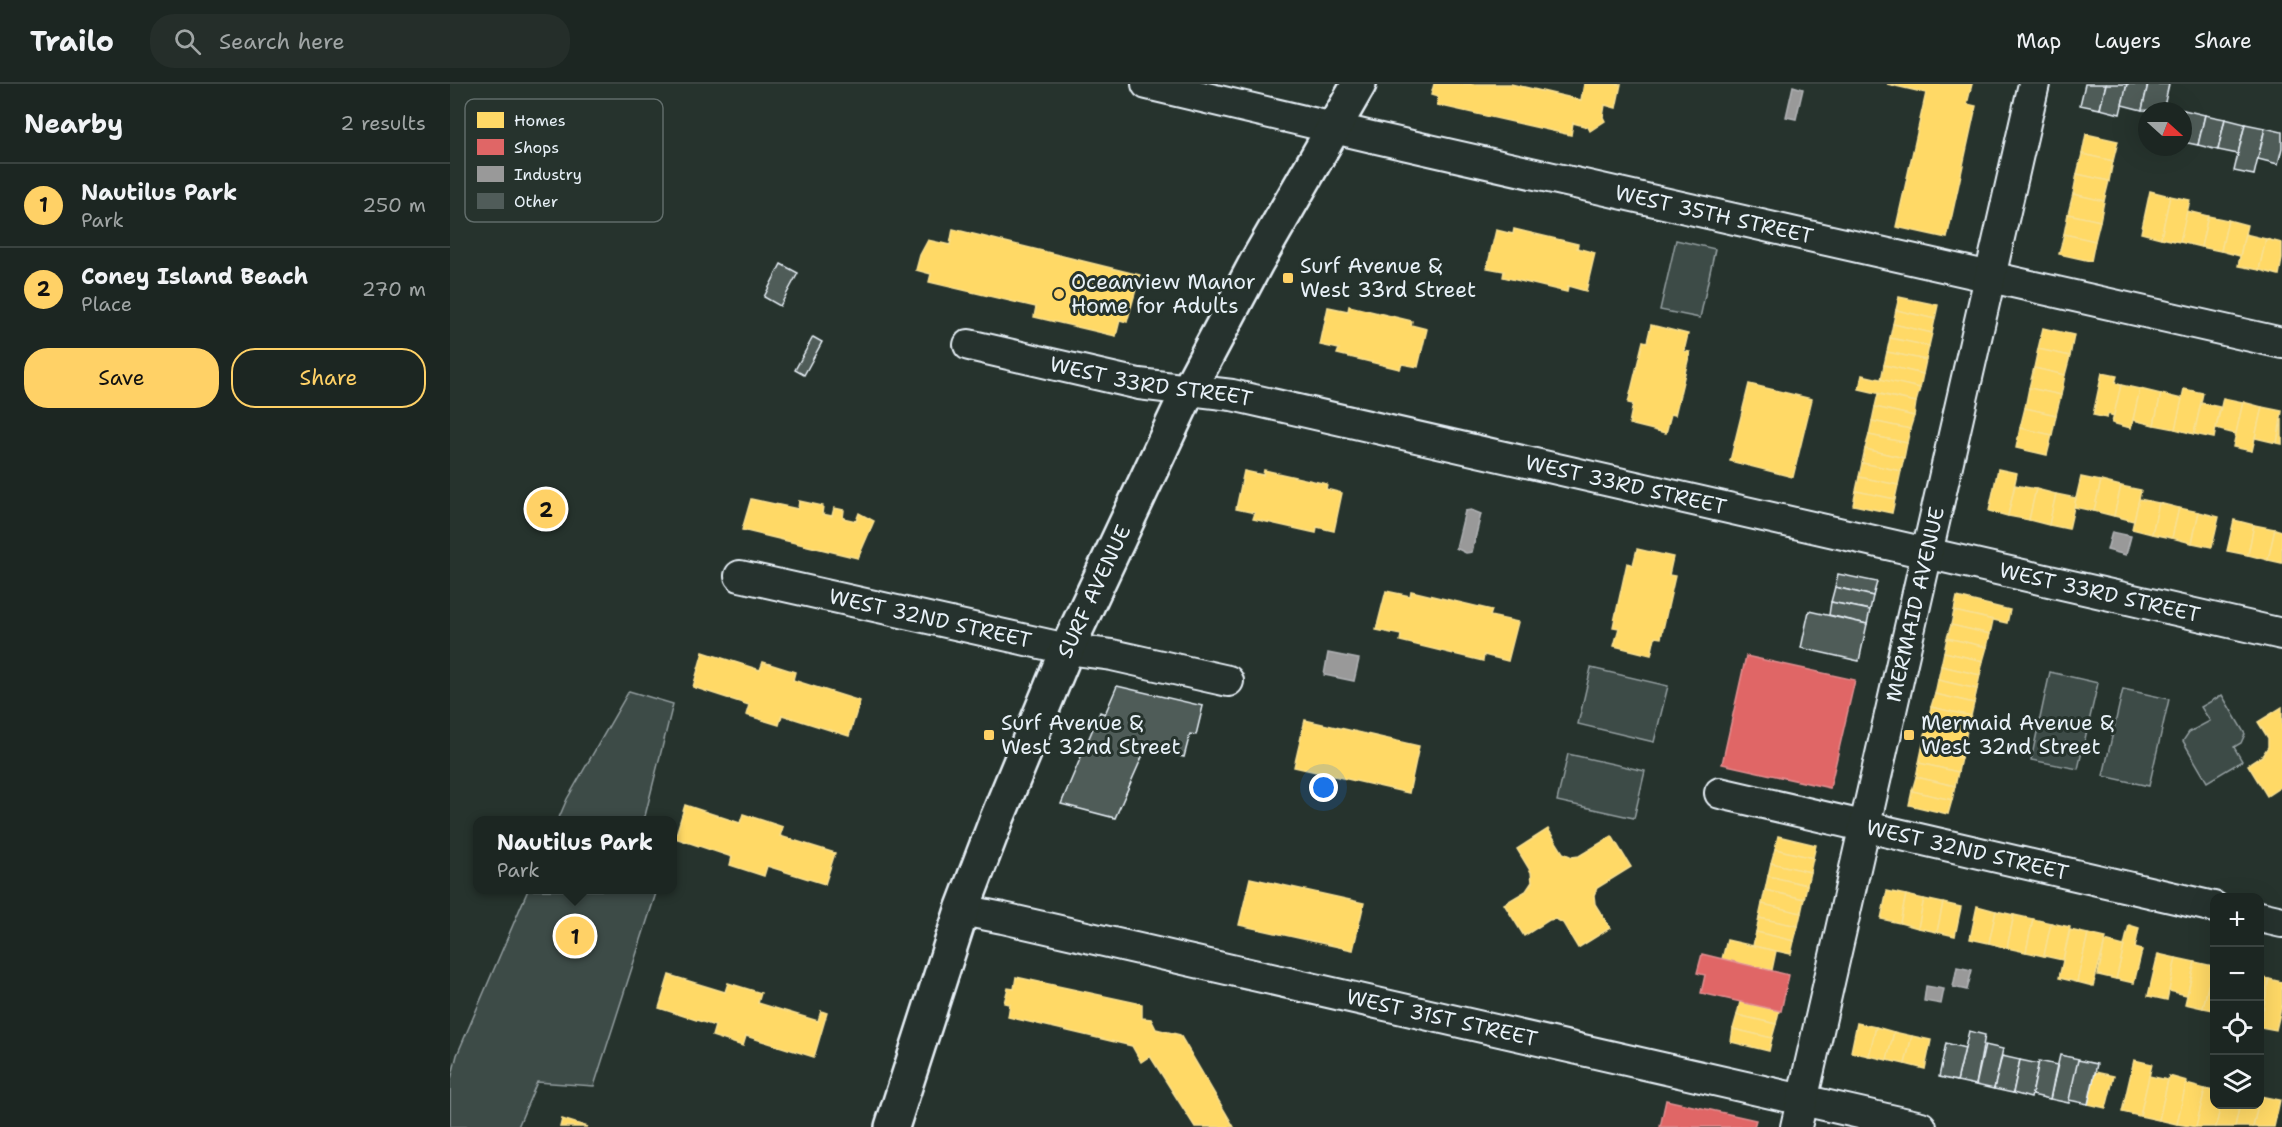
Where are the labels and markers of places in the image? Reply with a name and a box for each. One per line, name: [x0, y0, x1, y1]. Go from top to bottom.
place label: Surf Avenue & West 33rd Street: [1300, 252, 1476, 304]
place label: Oceanview Manor Home for Adults: [1071, 268, 1256, 320]
marker: Surf Avenue & West 33rd Street: [1281, 271, 1295, 285]
marker: Oceanview Manor Home for Adults: [1052, 287, 1066, 301]
pin: 2: [526, 486, 566, 532]
place label: Surf Avenue & West 32nd Street: [1001, 709, 1181, 761]
place label: Mermaid Avenue & West 32nd Street: [1921, 709, 2114, 761]
marker: Surf Avenue & West 32nd Street: [982, 728, 996, 742]
marker: Mermaid Avenue & West 32nd Street: [1902, 728, 1916, 742]
pin: 1: [556, 914, 594, 958]

